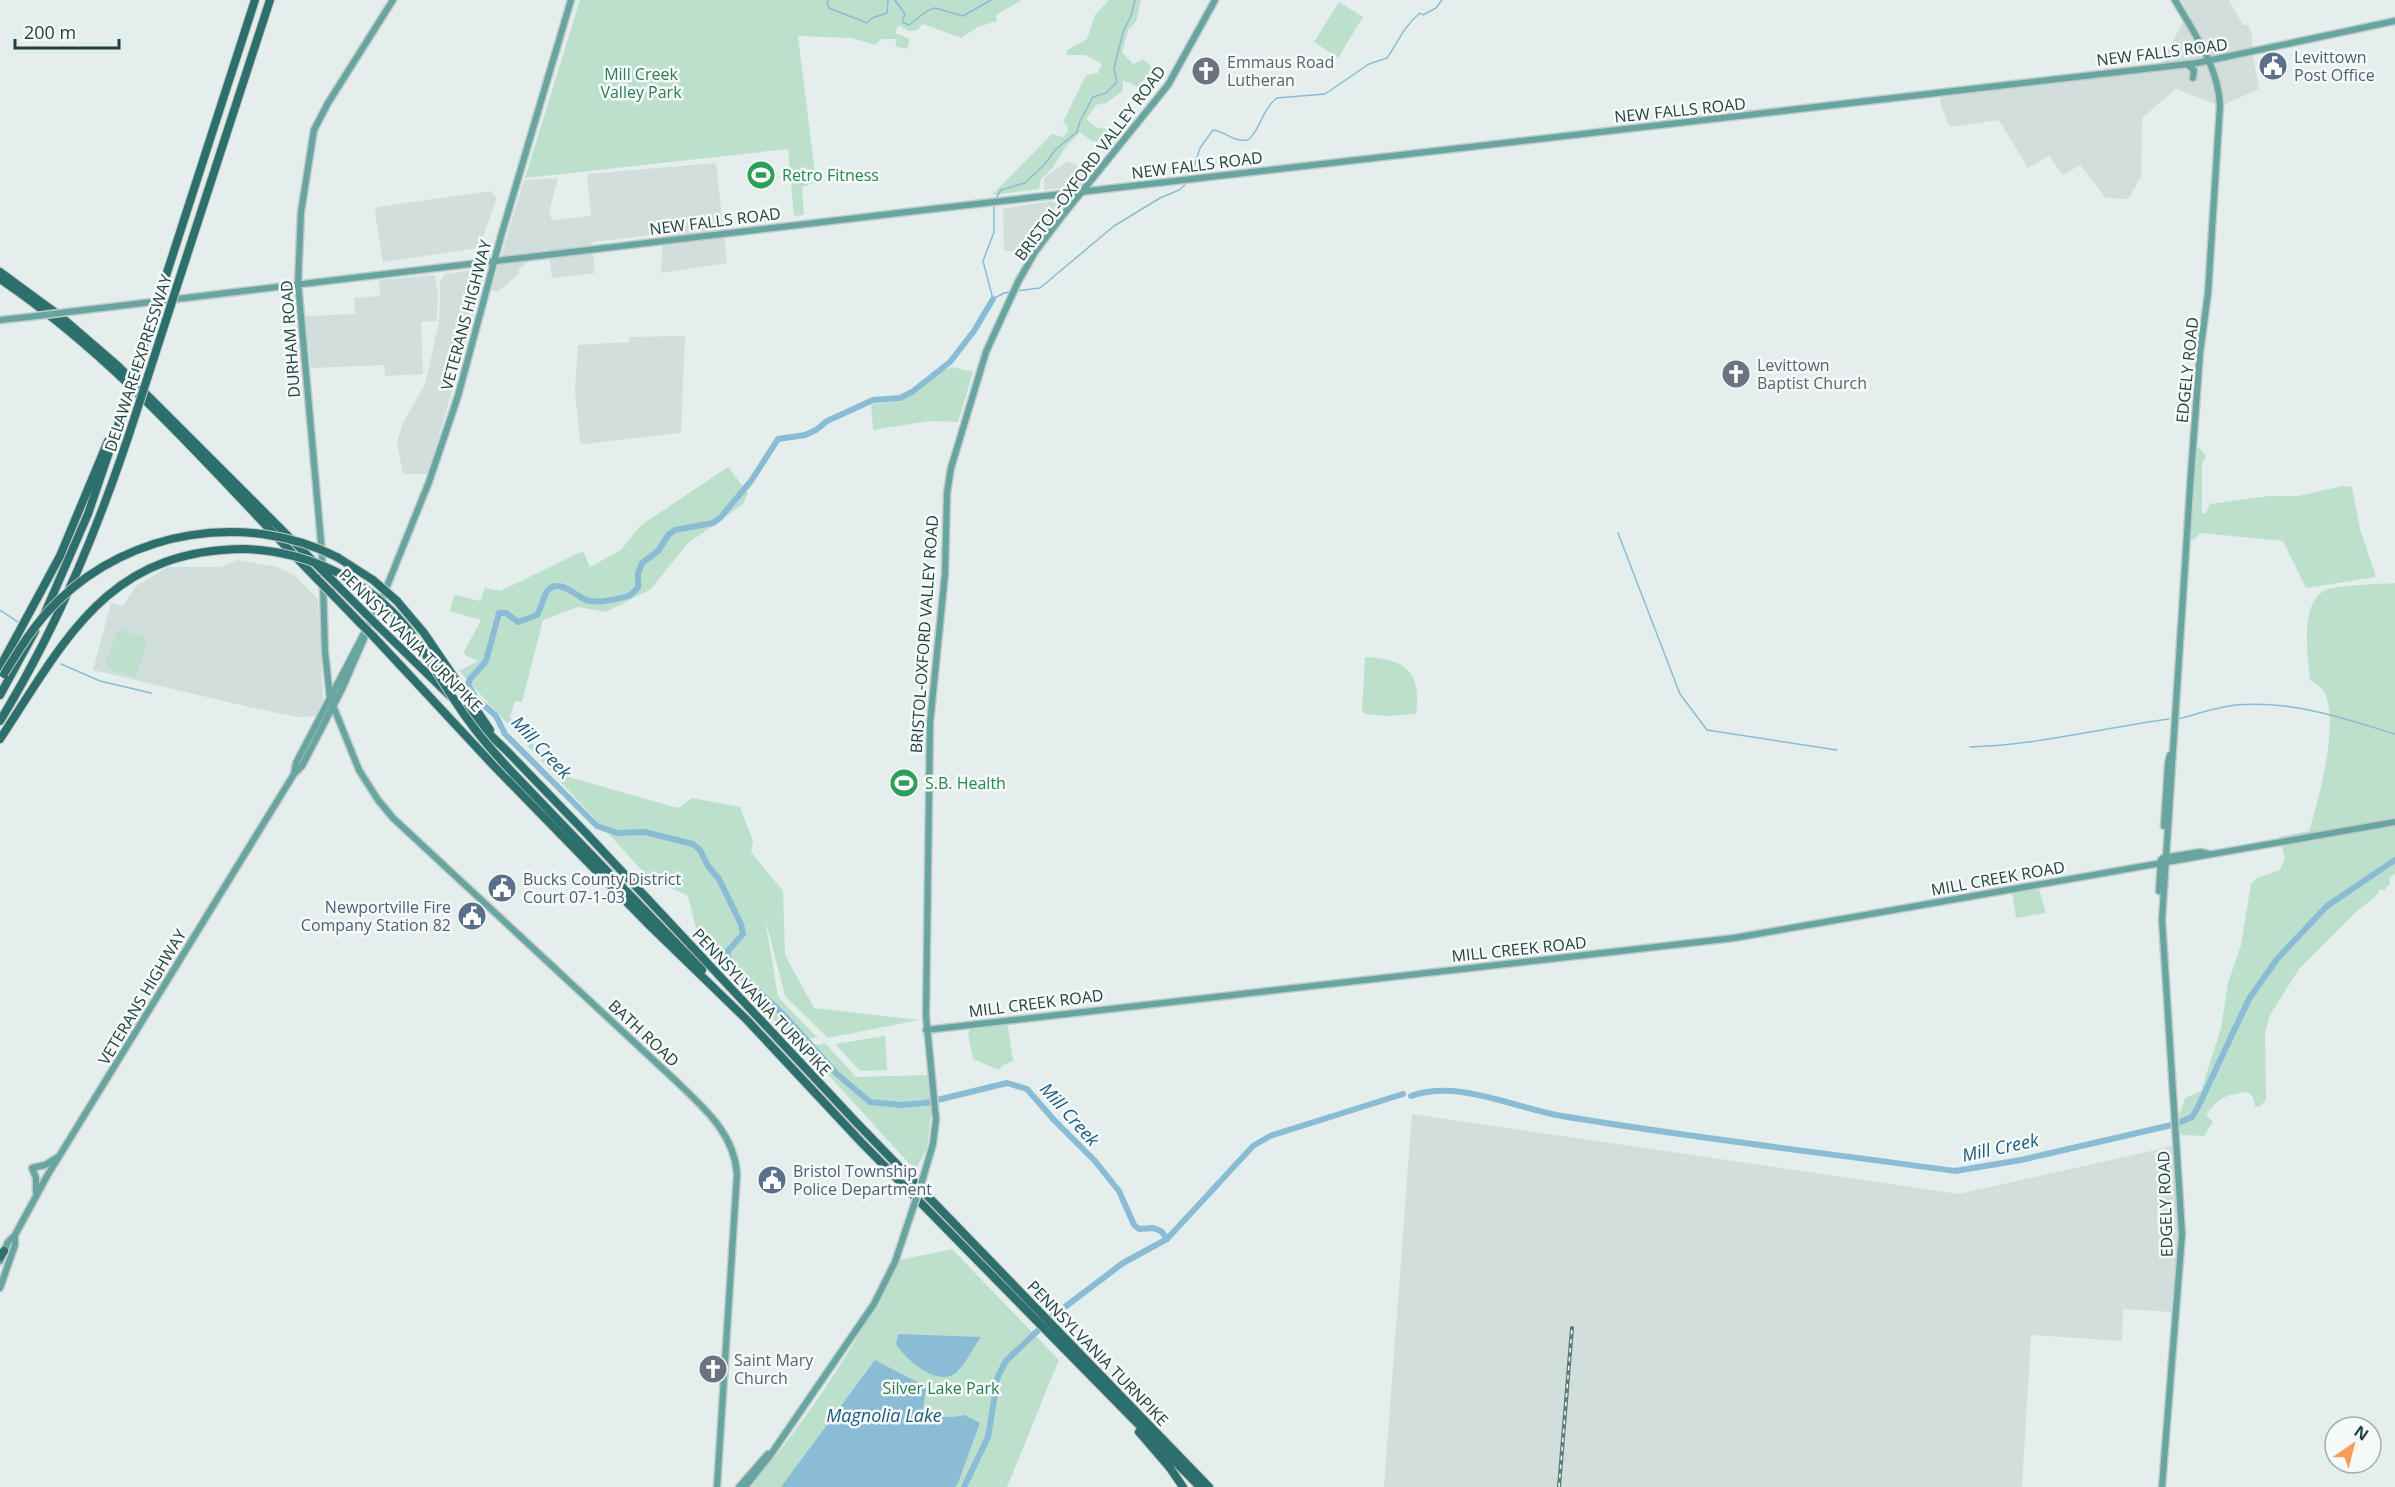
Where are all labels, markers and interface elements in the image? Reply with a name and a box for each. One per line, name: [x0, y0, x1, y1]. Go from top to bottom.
scale bar: [15, 12, 118, 50]
text: 200 m: [24, 20, 76, 44]
street label: NEW FALLS ROAD: [2095, 33, 2229, 71]
place label: Levittown Post Office: [2294, 46, 2375, 86]
public building icon: Levittown Post Office: [2257, 50, 2289, 82]
place label: Emmaus Road Lutheran: [1227, 51, 1334, 91]
church icon: Emmaus Road Lutheran: [1190, 55, 1222, 87]
street label: BRISTOL-OXFORD VALLEY ROAD: [1009, 61, 1171, 265]
park label: Mill Creek Valley Park: [600, 63, 682, 103]
street label: NEW FALLS ROAD: [1613, 92, 1747, 128]
street label: NEW FALLS ROAD: [1130, 146, 1264, 184]
sports icon: Retro Fitness: [745, 159, 777, 191]
place label: Retro Fitness: [782, 164, 879, 186]
street label: NEW FALLS ROAD: [648, 202, 782, 240]
street label: VETERANS HIGHWAY: [435, 237, 497, 393]
street label: DELAWARE EXPRESSWAY: [99, 272, 177, 454]
street label: DURHAM ROAD: [275, 280, 305, 398]
street label: EDGELY ROAD: [2170, 316, 2204, 424]
place label: Levittown Baptist Church: [1757, 354, 1867, 394]
church icon: Levittown Baptist Church: [1720, 358, 1752, 390]
street label: BRISTOL-OXFORD VALLEY ROAD: [905, 514, 943, 754]
street label: PENNSYLVANIA TURNPIKE: [335, 564, 487, 716]
water label: Mill Creek: [507, 710, 578, 785]
sports icon: S.B. Health: [888, 767, 920, 799]
place label: S.B. Health: [925, 772, 1006, 794]
street label: MILL CREEK ROAD: [1929, 855, 2067, 901]
place label: Bucks County District Court 07-1-03: [523, 868, 681, 908]
public building icon: Bucks County District Court 07-1-03: [486, 872, 518, 904]
place label: Newportville Fire Company Station 82: [301, 896, 451, 936]
public building icon: Newportville Fire Company Station 82: [456, 900, 488, 932]
street label: PENNSYLVANIA TURNPIKE: [688, 923, 836, 1081]
street label: VETERANS HIGHWAY: [93, 925, 191, 1069]
street label: MILL CREEK ROAD: [1450, 931, 1588, 967]
street label: MILL CREEK ROAD: [967, 984, 1105, 1022]
street label: BATH ROAD: [604, 995, 684, 1071]
water label: Mill Creek: [1035, 1077, 1106, 1152]
water label: Mill Creek: [1959, 1127, 2042, 1167]
street label: EDGELY ROAD: [2152, 1150, 2178, 1258]
place label: Bristol Township Police Department: [793, 1160, 932, 1200]
public building icon: Bristol Township Police Department: [756, 1164, 788, 1196]
street label: PENNSYLVANIA TURNPIKE: [1023, 1275, 1173, 1431]
place label: Saint Mary Church: [734, 1349, 814, 1389]
church icon: Saint Mary Church: [697, 1353, 729, 1385]
park label: Silver Lake Park: [883, 1377, 1000, 1399]
water label: Magnolia Lake: [826, 1403, 942, 1427]
north arrow: [2323, 1415, 2383, 1475]
text: N: [2350, 1420, 2373, 1445]

